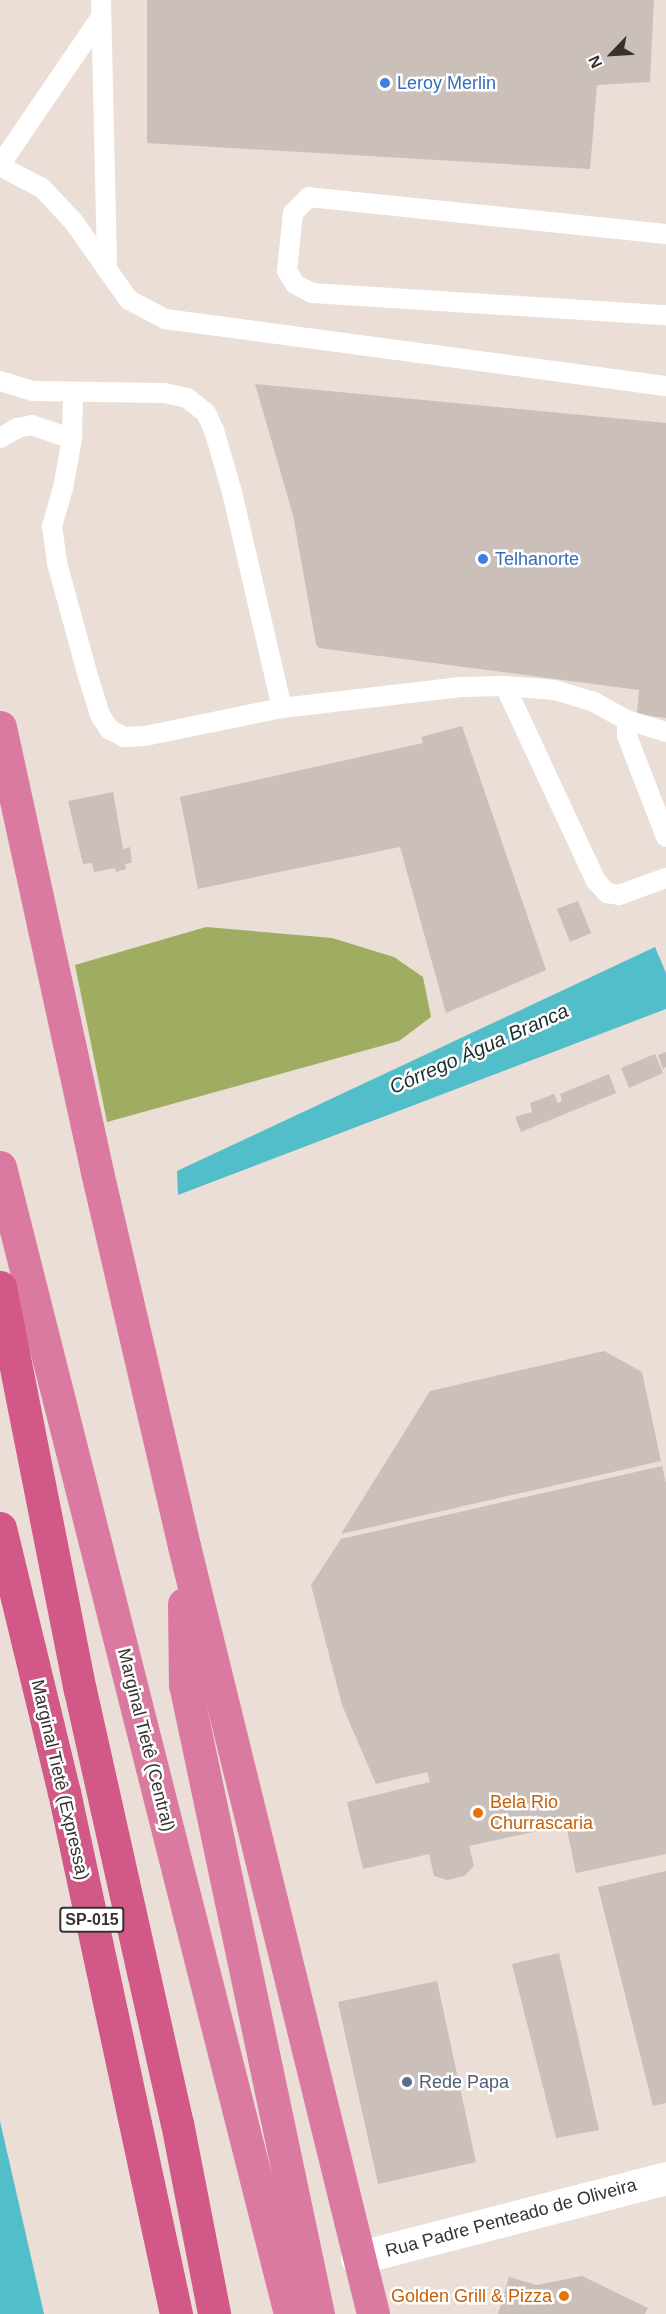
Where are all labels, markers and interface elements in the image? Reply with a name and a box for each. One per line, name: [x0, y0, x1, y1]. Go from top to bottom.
north arrow: [582, 24, 642, 84]
text: N: [585, 53, 605, 71]
place label: Leroy Merlin: [397, 72, 496, 94]
marker: Leroy Merlin: [378, 76, 392, 90]
place label: Telhanorte: [495, 548, 579, 570]
marker: Telhanorte: [476, 552, 490, 566]
water label: Córrego Água Branca: [386, 999, 572, 1099]
street label: Marginal Tietê (Central): [113, 1646, 179, 1834]
street label: Marginal Tietê (Expressa): [26, 1678, 94, 1882]
place label: Bela Rio Churrascaria: [490, 1792, 593, 1834]
marker: Bela Rio Churrascaria: [471, 1806, 485, 1820]
road number: SP-015: [59, 1907, 125, 1933]
place label: Rede Papa: [419, 2071, 509, 2093]
marker: Rede Papa: [400, 2075, 414, 2089]
street label: Rua Padre Penteado de Oliveira: [383, 2174, 639, 2262]
place label: Golden Grill & Pizza: [391, 2285, 552, 2307]
marker: Golden Grill & Pizza: [557, 2289, 571, 2303]

